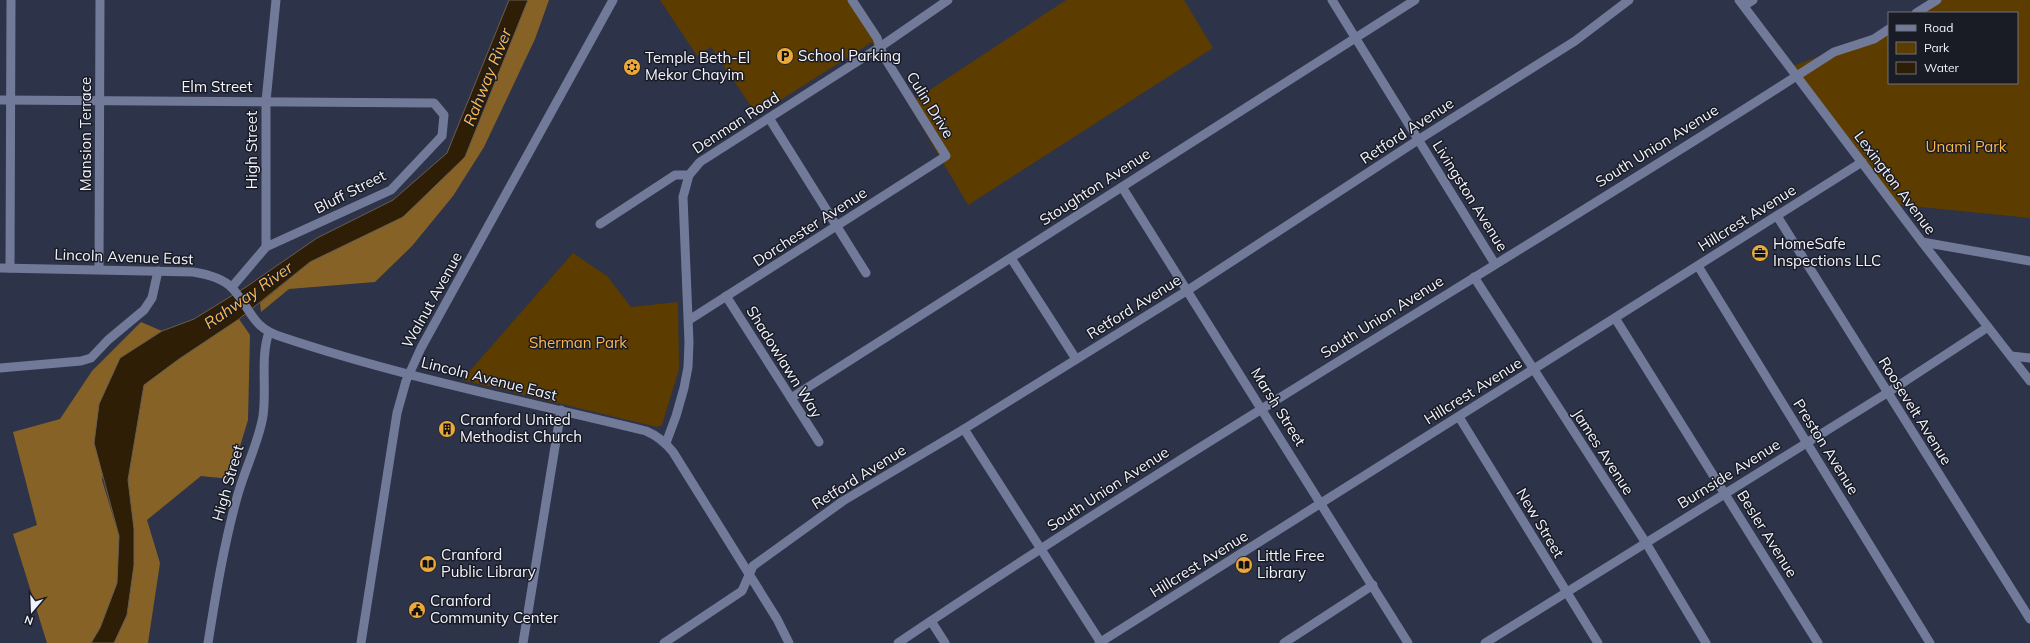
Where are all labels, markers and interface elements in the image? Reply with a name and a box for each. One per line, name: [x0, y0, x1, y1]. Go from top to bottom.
legend: [1888, 12, 2018, 84]
text: Road: [1924, 20, 1953, 35]
water label: Rahway River: [458, 24, 516, 129]
text: Park: [1924, 40, 1950, 55]
parking icon: School Parking: [775, 46, 795, 66]
place label: School Parking: [798, 46, 901, 65]
place label: Temple Beth-El Mekor Chayim: [645, 48, 750, 84]
synagogue icon: Temple Beth-El Mekor Chayim: [622, 57, 642, 77]
text: Water: [1924, 60, 1960, 75]
street label: Culin Drive: [903, 68, 958, 141]
street label: Mansion Terrace: [76, 77, 95, 191]
street label: Elm Street: [182, 77, 252, 96]
street label: Denman Road: [689, 87, 783, 158]
street label: Retford Avenue: [1356, 93, 1457, 168]
street label: South Union Avenue: [1592, 100, 1722, 191]
street label: High Street: [242, 111, 261, 189]
street label: Lexington Avenue: [1850, 127, 1940, 238]
street label: Livingston Avenue: [1429, 137, 1512, 255]
park label: Unami Park: [1926, 137, 2007, 156]
street label: Stoughton Avenue: [1036, 144, 1154, 229]
street label: Bluff Street: [311, 165, 389, 218]
street label: Hillcrest Avenue: [1694, 180, 1799, 255]
street label: Dorchester Avenue: [749, 183, 870, 270]
place label: HomeSafe Inspections LLC: [1773, 234, 1881, 270]
office icon: HomeSafe Inspections LLC: [1750, 243, 1770, 263]
street label: Lincoln Avenue East: [54, 245, 194, 268]
street label: Walnut Avenue: [397, 248, 466, 351]
water label: Rahway River: [200, 256, 297, 333]
street label: Retford Avenue: [1083, 270, 1184, 343]
street label: South Union Avenue: [1317, 271, 1447, 362]
street label: Shadowlawn Way: [742, 302, 827, 421]
park label: Sherman Park: [529, 333, 627, 352]
street label: Lincoln Avenue East: [419, 352, 559, 405]
street label: Hillcrest Avenue: [1420, 353, 1525, 428]
street label: Roosevelt Avenue: [1875, 353, 1956, 468]
street label: Marsh Street: [1247, 364, 1310, 449]
street label: Preston Avenue: [1789, 395, 1863, 498]
street label: James Avenue: [1569, 405, 1638, 498]
place label: Cranford United Methodist Church: [460, 410, 582, 446]
building icon: Cranford United Methodist Church: [437, 419, 457, 439]
street label: Burnside Avenue: [1674, 434, 1784, 513]
street label: Retford Avenue: [808, 440, 909, 513]
street label: South Union Avenue: [1043, 442, 1172, 535]
street label: High Street: [208, 443, 247, 523]
street label: New Street: [1512, 485, 1569, 561]
street label: Besler Avenue: [1733, 487, 1802, 581]
street label: Hillcrest Avenue: [1146, 526, 1251, 601]
place label: Cranford Public Library: [441, 545, 536, 581]
place label: Little Free Library: [1257, 546, 1325, 582]
library icon: Cranford Public Library: [418, 554, 438, 574]
library icon: Little Free Library: [1234, 555, 1254, 575]
north arrow: [12, 591, 52, 631]
place label: Cranford Community Center: [430, 591, 559, 627]
public building icon: Cranford Community Center: [407, 600, 427, 620]
text: N: [23, 612, 35, 628]

